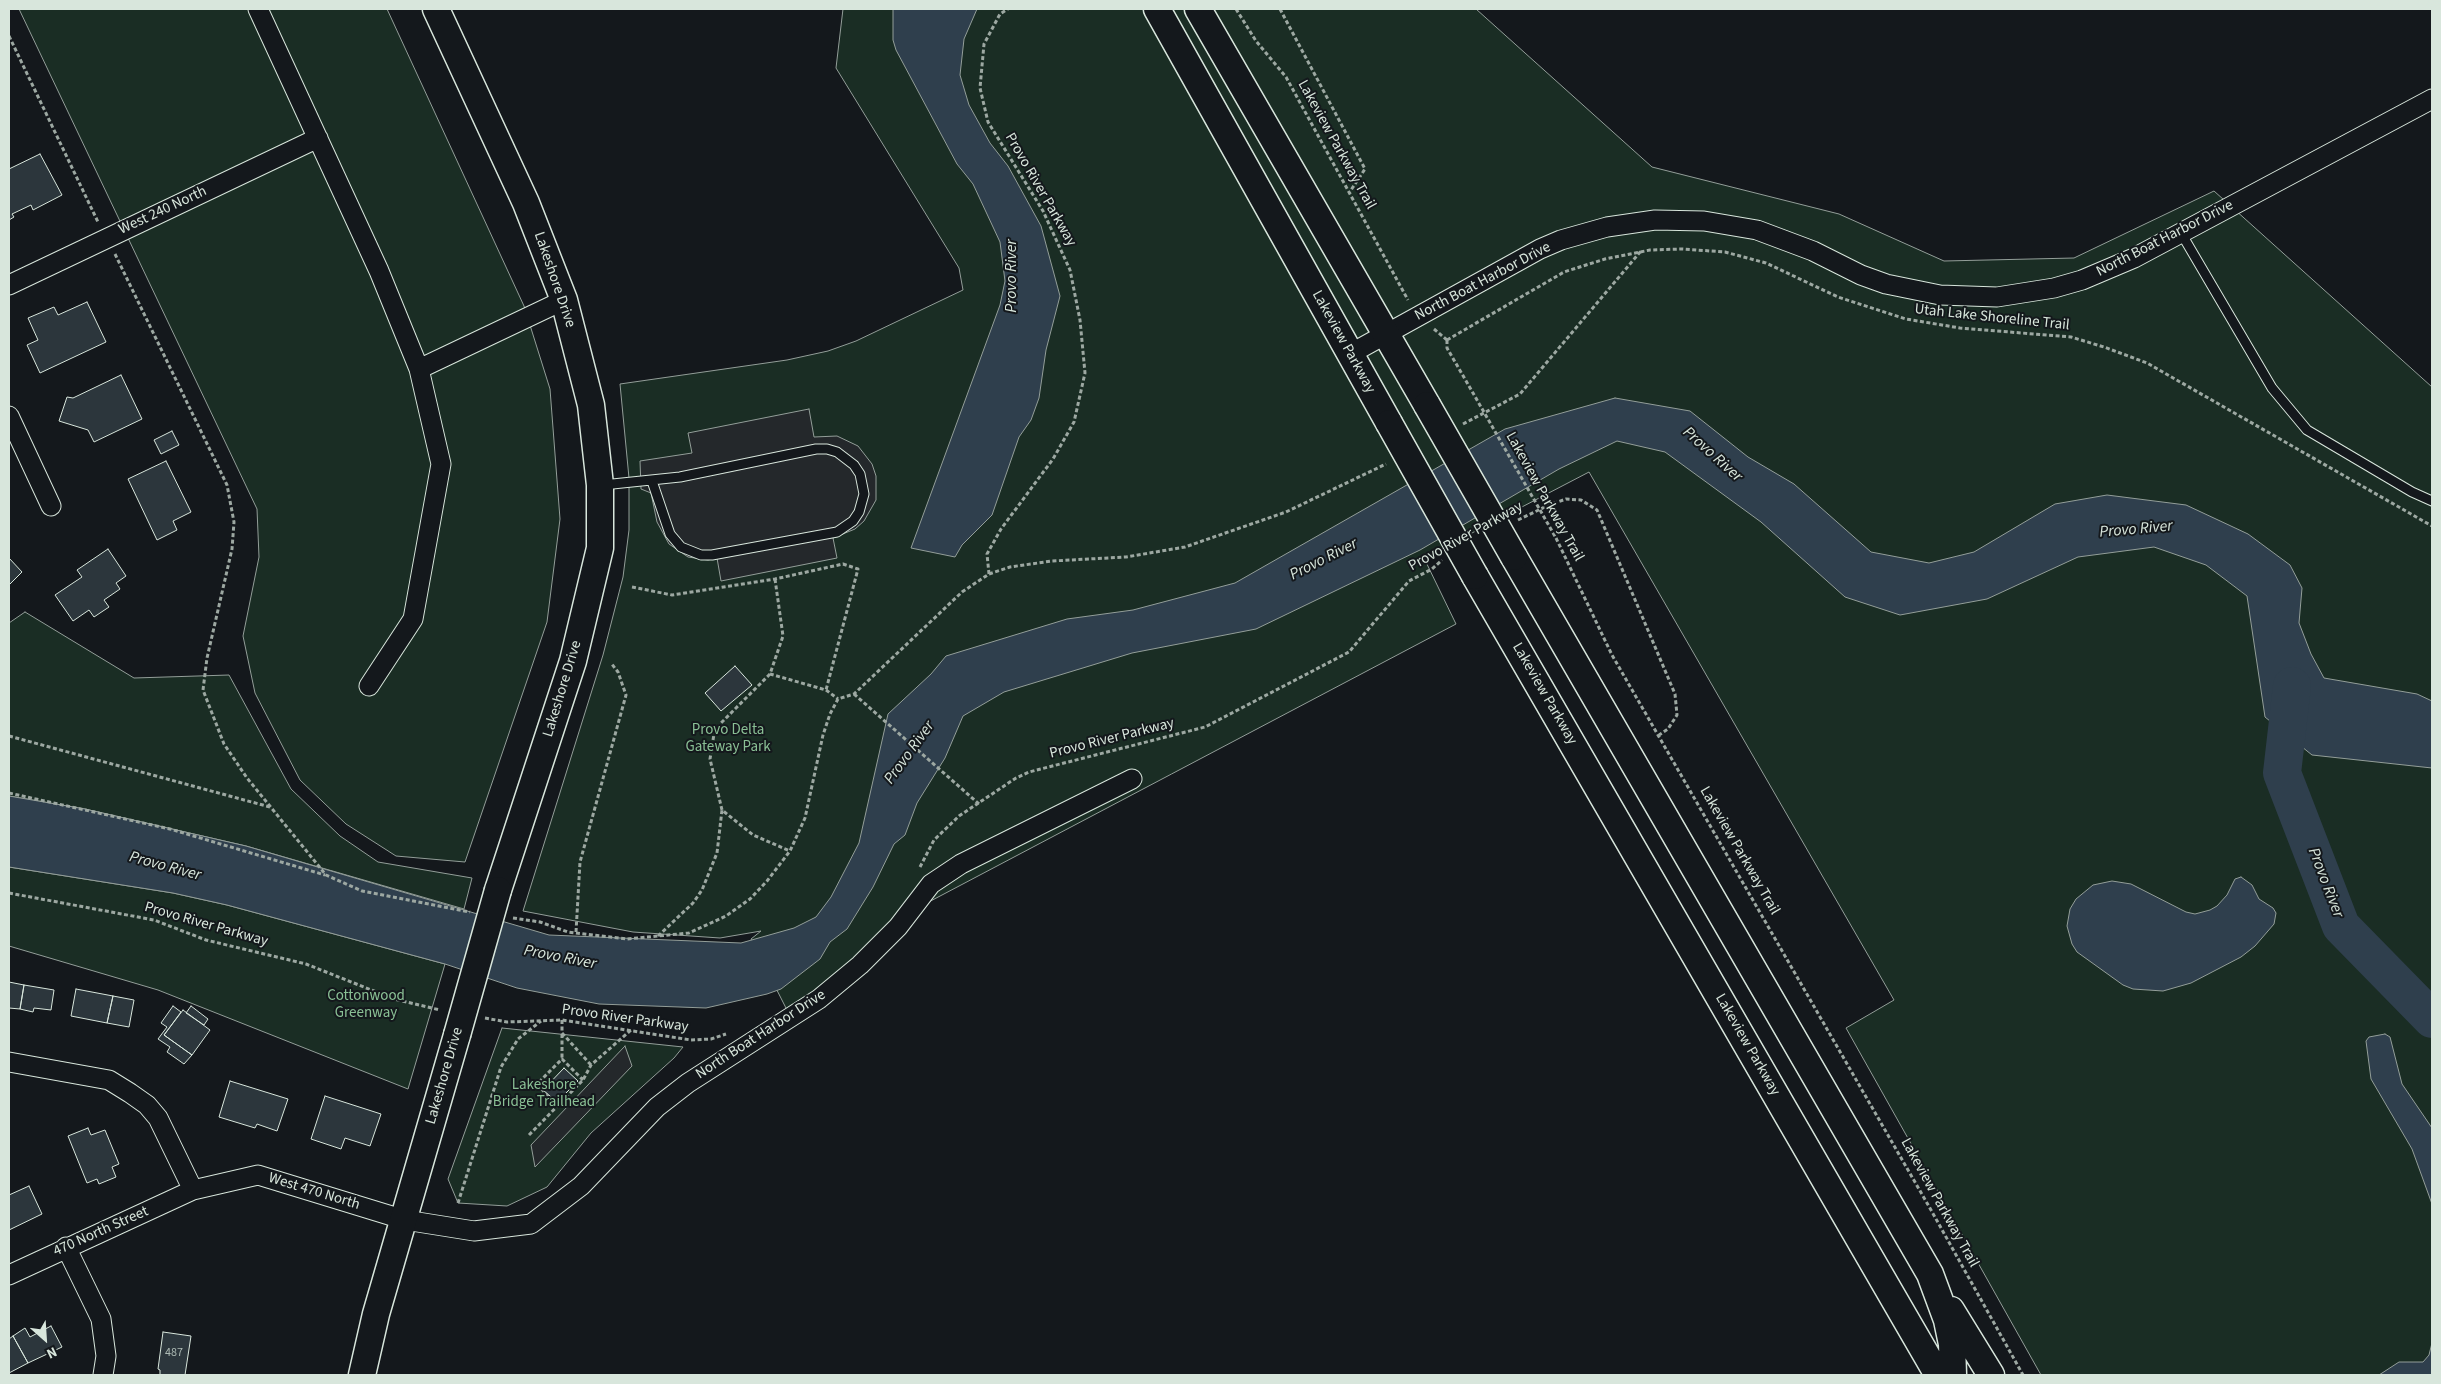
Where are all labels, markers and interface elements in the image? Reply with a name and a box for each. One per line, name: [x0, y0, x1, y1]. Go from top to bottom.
street label: Lakeview Parkway Trail: [1293, 77, 1379, 213]
street label: Provo River Parkway: [1000, 130, 1080, 250]
street label: West 240 North: [116, 183, 210, 239]
street label: North Boat Harbor Drive: [2094, 197, 2236, 281]
street label: Lakeshore Drive: [529, 230, 579, 330]
water label: Provo River: [1002, 239, 1022, 313]
street label: North Boat Harbor Drive: [1412, 239, 1554, 325]
street label: Lakeview Parkway: [1307, 287, 1379, 397]
street label: Utah Lake Shoreline Trail: [1914, 301, 2070, 335]
water label: Provo River: [1678, 423, 1746, 487]
street label: Lakeview Parkway Trail: [1501, 429, 1587, 565]
street label: Provo River Parkway: [1406, 498, 1526, 576]
water label: Provo River: [2098, 517, 2174, 543]
water label: Provo River: [1287, 535, 1361, 585]
street label: Lakeshore Drive: [540, 639, 586, 739]
street label: Lakeview Parkway: [1508, 640, 1580, 748]
street label: Provo River Parkway: [1048, 715, 1176, 763]
water label: Provo River: [881, 718, 939, 788]
park label: Provo Delta Gateway Park: [685, 722, 771, 757]
street label: Lakeview Parkway Trail: [1695, 784, 1783, 918]
water label: Provo River: [2303, 845, 2347, 921]
water label: Provo River: [127, 848, 203, 886]
street label: Provo River Parkway: [142, 899, 270, 951]
water label: Provo River: [522, 942, 598, 974]
street label: North Boat Harbor Drive: [693, 986, 829, 1084]
park label: Cottonwood Greenway: [327, 988, 405, 1023]
street label: Lakeview Parkway: [1711, 991, 1783, 1099]
street label: Provo River Parkway: [560, 1001, 690, 1037]
street label: Lakeshore Drive: [423, 1025, 467, 1127]
park label: Lakeshore Bridge Trailhead: [493, 1077, 595, 1112]
street label: Lakeview Parkway Trail: [1896, 1135, 1982, 1271]
street label: West 470 North: [266, 1170, 362, 1214]
street label: 470 North Street: [51, 1203, 151, 1261]
north arrow: [20, 1314, 70, 1364]
text: N: [43, 1341, 60, 1364]
house number: 487: [165, 1346, 183, 1360]

